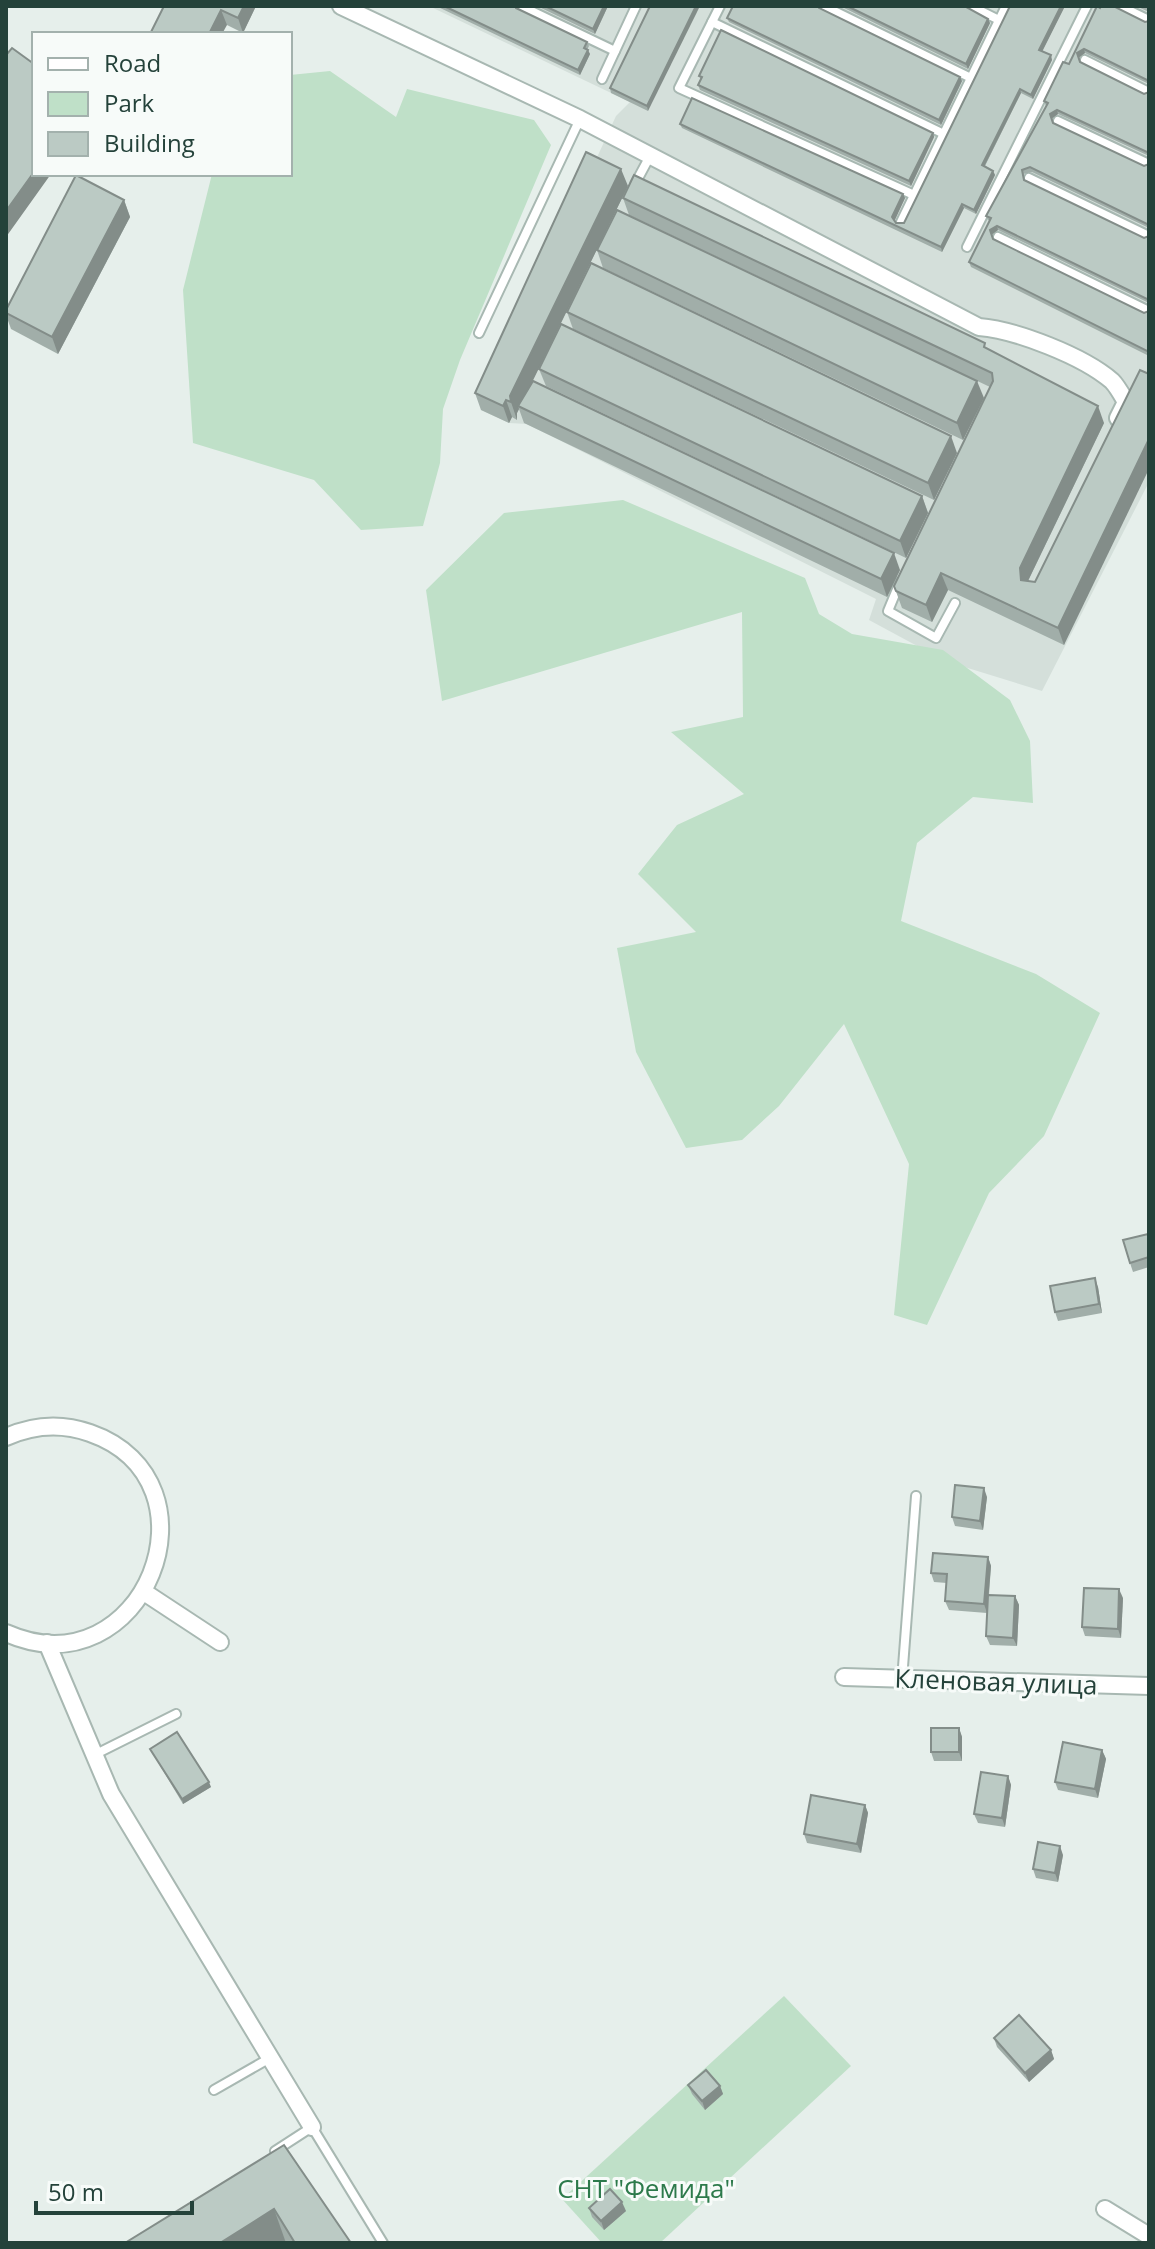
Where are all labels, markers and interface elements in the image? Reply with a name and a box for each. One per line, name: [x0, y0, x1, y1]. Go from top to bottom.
legend: [32, 32, 292, 176]
text: Road: [104, 46, 161, 79]
text: Park: [104, 86, 155, 119]
text: Building: [104, 126, 195, 159]
street label: Кленовая улица: [894, 1659, 1098, 1703]
scale bar: [36, 2165, 192, 2215]
park label: СНТ "Фемида": [557, 2170, 735, 2206]
text: 50 m: [48, 2175, 104, 2208]

